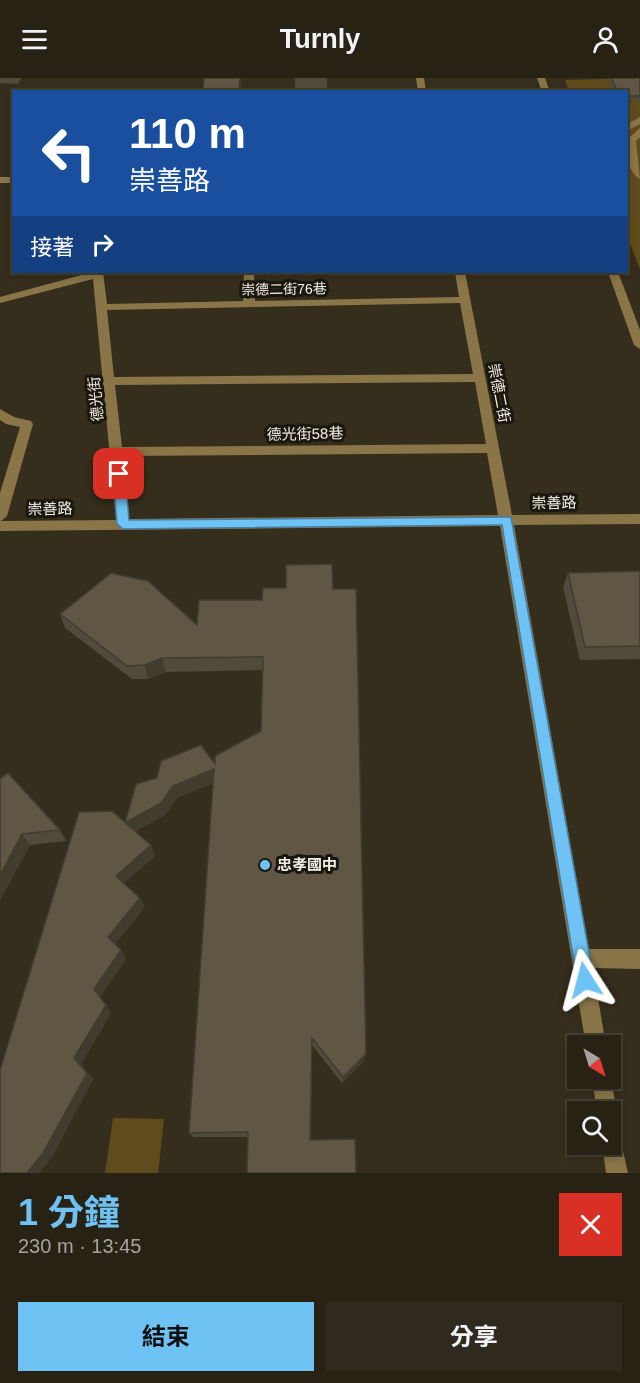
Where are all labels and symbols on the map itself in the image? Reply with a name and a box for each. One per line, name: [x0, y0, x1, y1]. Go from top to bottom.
street label: 崇德二街76巷: [241, 280, 327, 298]
street label: 崇德二街: [485, 362, 514, 424]
street label: 德光街: [85, 376, 106, 422]
street label: 德光街58巷: [267, 424, 343, 443]
pin: [93, 448, 144, 499]
street label: 崇善路: [531, 494, 577, 511]
street label: 崇善路: [27, 500, 73, 517]
place label: 忠孝國中: [277, 856, 337, 873]
marker: 忠孝國中: [258, 858, 272, 872]
position arrow: [553, 948, 617, 1012]
north arrow: [567, 1035, 621, 1089]

